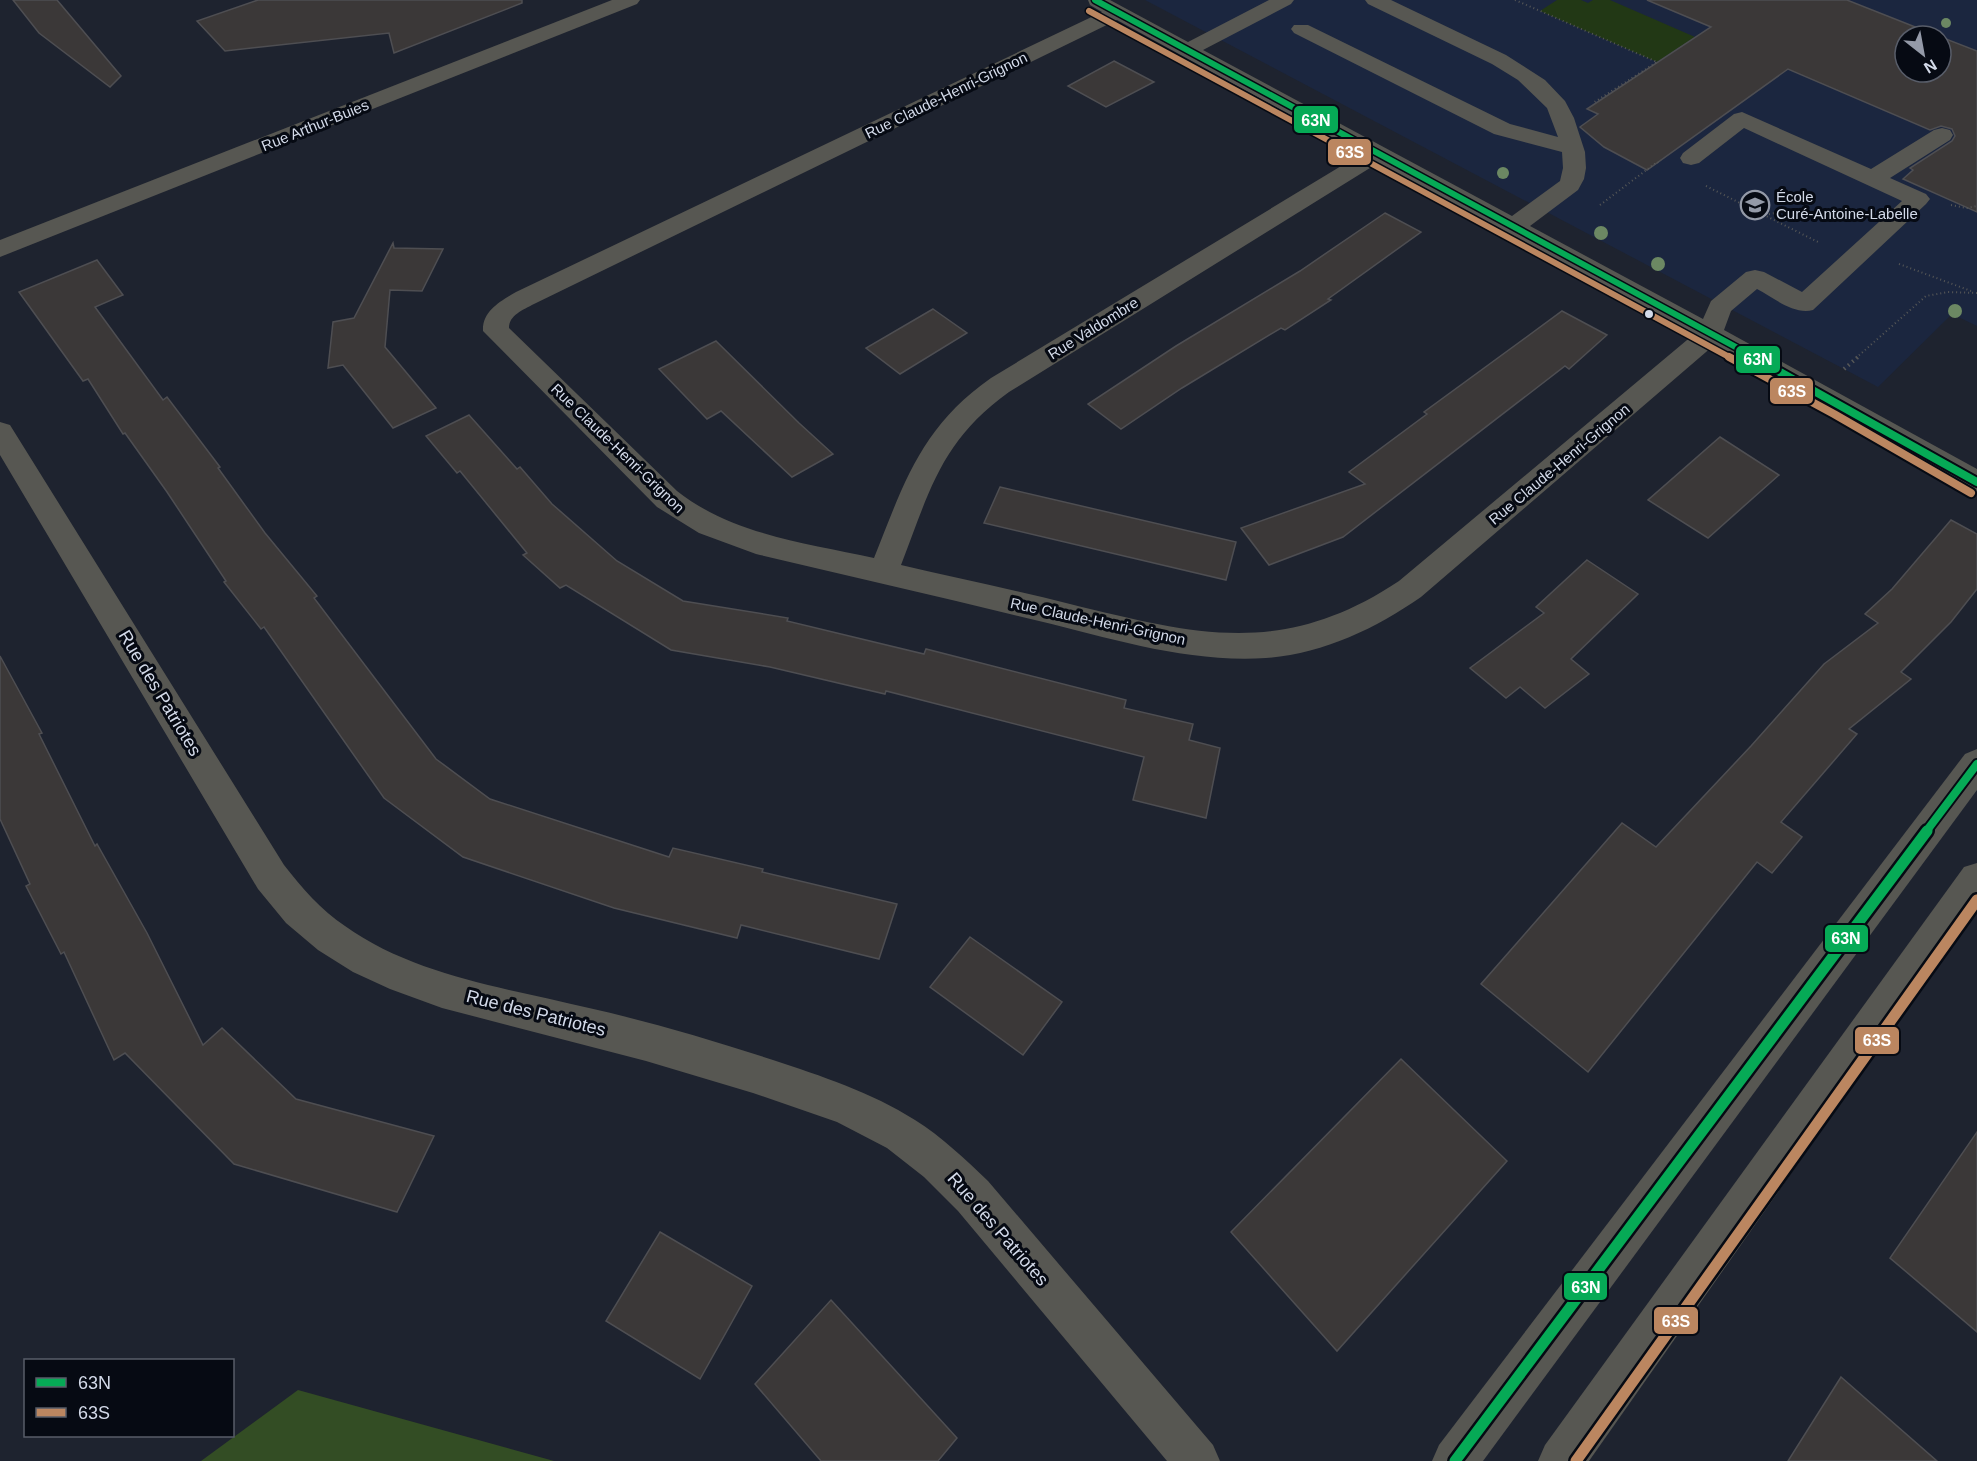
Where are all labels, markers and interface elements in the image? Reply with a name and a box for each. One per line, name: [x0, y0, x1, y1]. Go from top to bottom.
north arrow: [1893, 24, 1953, 84]
street label: Rue Claude-Henri-Grignon: [862, 48, 1030, 142]
text: N: [1921, 56, 1940, 77]
street label: Rue Arthur-Buies: [259, 96, 371, 154]
line badge: 63N: [1293, 105, 1339, 134]
text: 63N: [1301, 112, 1331, 129]
line badge: 63S: [1327, 138, 1372, 166]
text: 63S: [1336, 144, 1365, 161]
place label: École Curé-Antoine-Labelle: [1776, 188, 1918, 222]
school or university icon: École Curé-Antoine-Labelle: [1739, 189, 1771, 221]
street label: Rue Valdombre: [1045, 293, 1141, 363]
unlabelled marker: [1643, 308, 1655, 320]
line badge: 63N: [1735, 345, 1781, 374]
text: 63N: [1743, 351, 1773, 368]
line badge: 63S: [1769, 377, 1814, 405]
street label: Rue Claude-Henri-Grignon: [548, 380, 688, 516]
text: 63S: [1778, 383, 1807, 400]
street label: Rue Claude-Henri-Grignon: [1485, 400, 1633, 528]
street label: Rue Claude-Henri-Grignon: [1009, 594, 1187, 648]
street label: Rue des Patriotes: [115, 627, 205, 759]
line badge: 63N: [1824, 924, 1869, 953]
text: 63N: [1831, 930, 1861, 947]
street label: Rue des Patriotes: [464, 986, 608, 1040]
line badge: 63S: [1854, 1026, 1900, 1055]
text: 63S: [1863, 1032, 1892, 1049]
street label: Rue des Patriotes: [944, 1168, 1052, 1290]
line badge: 63N: [1563, 1272, 1608, 1301]
text: 63N: [1571, 1279, 1601, 1296]
line badge: 63S: [1653, 1306, 1699, 1335]
text: 63S: [1662, 1313, 1691, 1330]
legend: [24, 1359, 234, 1437]
text: 63N: [78, 1373, 111, 1393]
text: 63S: [78, 1403, 110, 1423]

